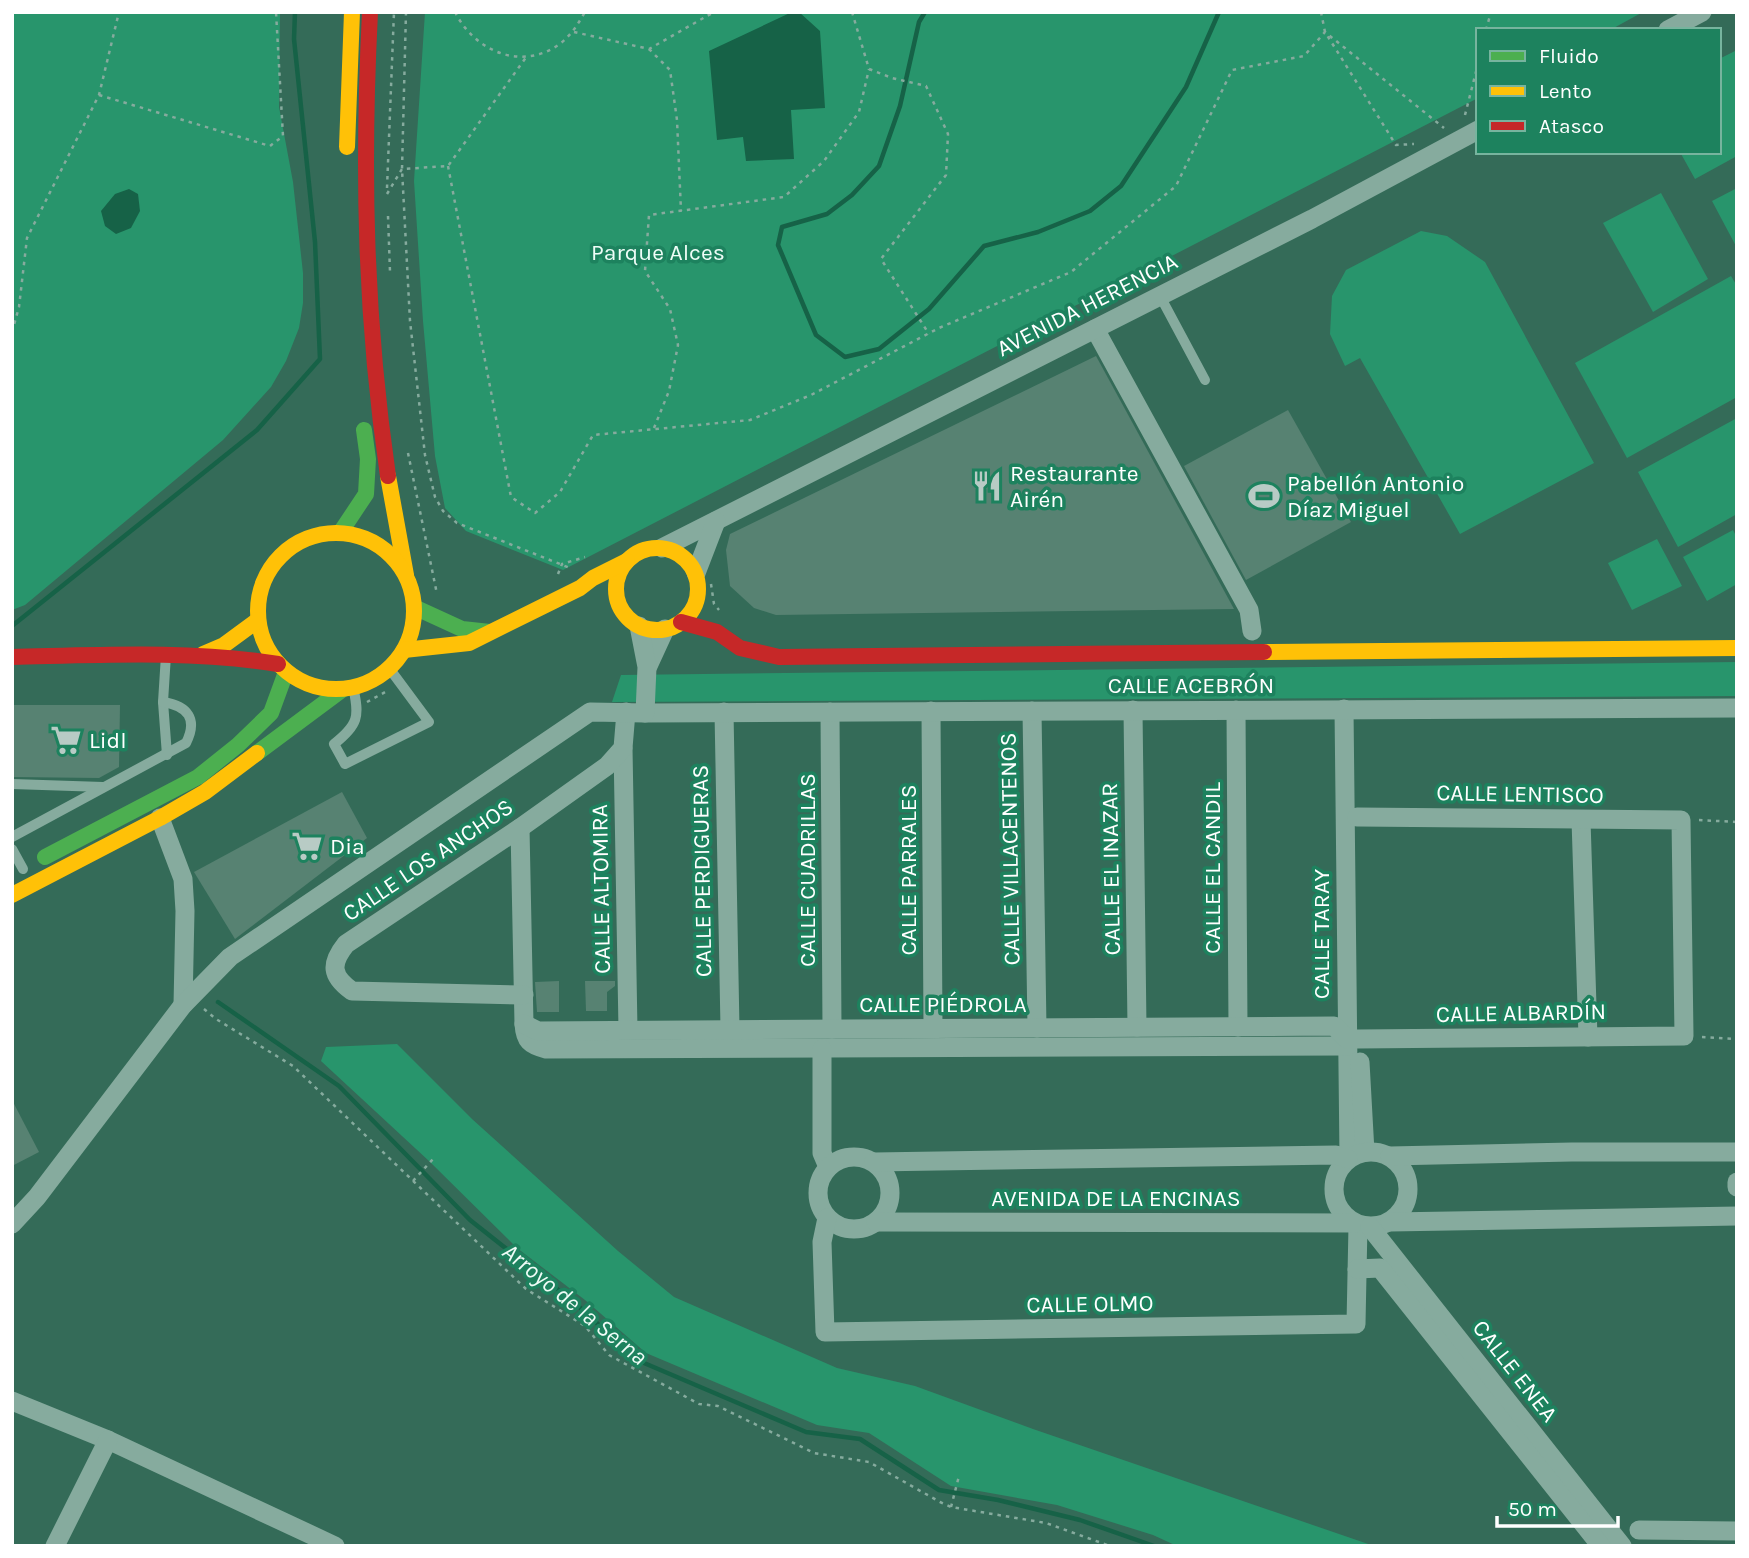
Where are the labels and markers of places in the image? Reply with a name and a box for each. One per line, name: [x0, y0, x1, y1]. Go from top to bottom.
place label: Restaurante Airén: [1010, 460, 1139, 513]
restaurant icon: Restaurante Airén: [970, 469, 1004, 503]
place label: Pabellón Antonio Díaz Miguel: [1287, 470, 1464, 523]
sports icon: Pabellón Antonio Díaz Miguel: [1247, 479, 1281, 513]
supermarket icon: Lidl: [49, 723, 83, 757]
place label: Lidl: [89, 727, 127, 754]
supermarket icon: Dia: [290, 829, 324, 863]
place label: Dia: [330, 833, 365, 860]

